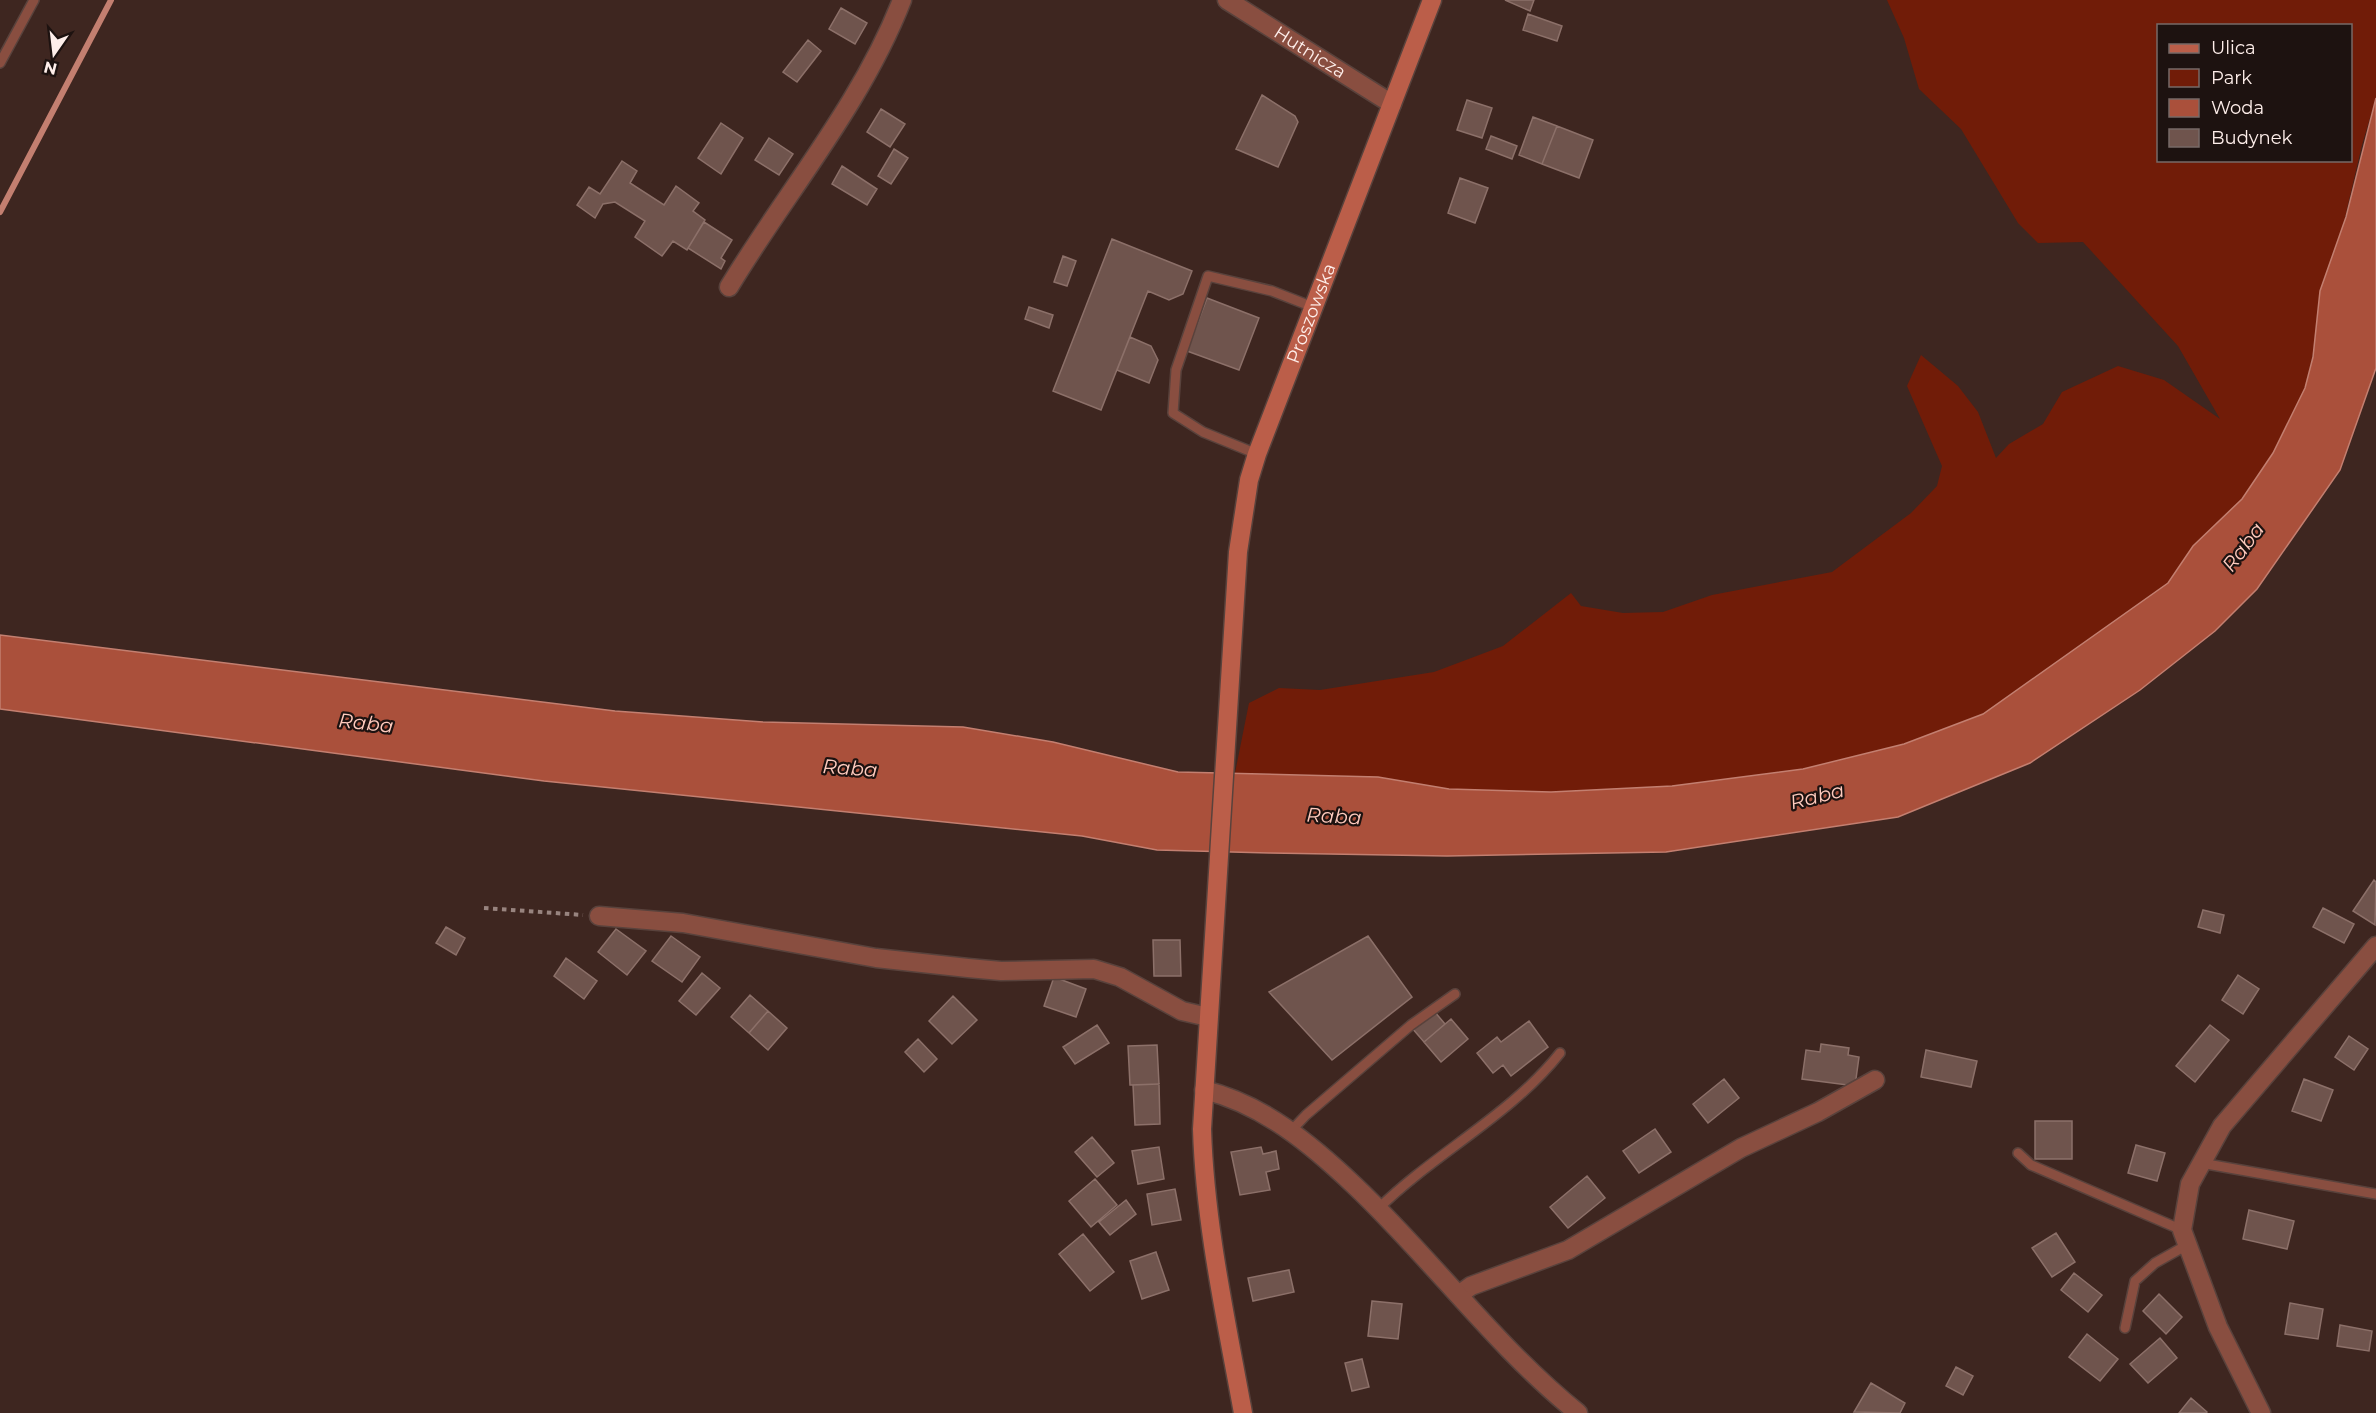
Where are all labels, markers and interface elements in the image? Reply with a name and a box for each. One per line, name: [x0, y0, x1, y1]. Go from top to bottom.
street label: Hutnicza: [1270, 21, 1350, 83]
north arrow: [24, 24, 84, 84]
legend: [2157, 24, 2352, 162]
text: Ulica: [2211, 37, 2256, 59]
text: N: [42, 57, 59, 79]
text: Park: [2211, 67, 2252, 89]
text: Woda: [2211, 97, 2264, 119]
text: Budynek: [2211, 127, 2293, 149]
street label: Proszowska: [1282, 260, 1340, 367]
water label: Raba: [2217, 518, 2269, 576]
water label: Raba: [337, 708, 395, 738]
water label: Raba: [822, 754, 878, 782]
water label: Raba: [1787, 778, 1847, 814]
water label: Raba: [1306, 803, 1362, 829]

